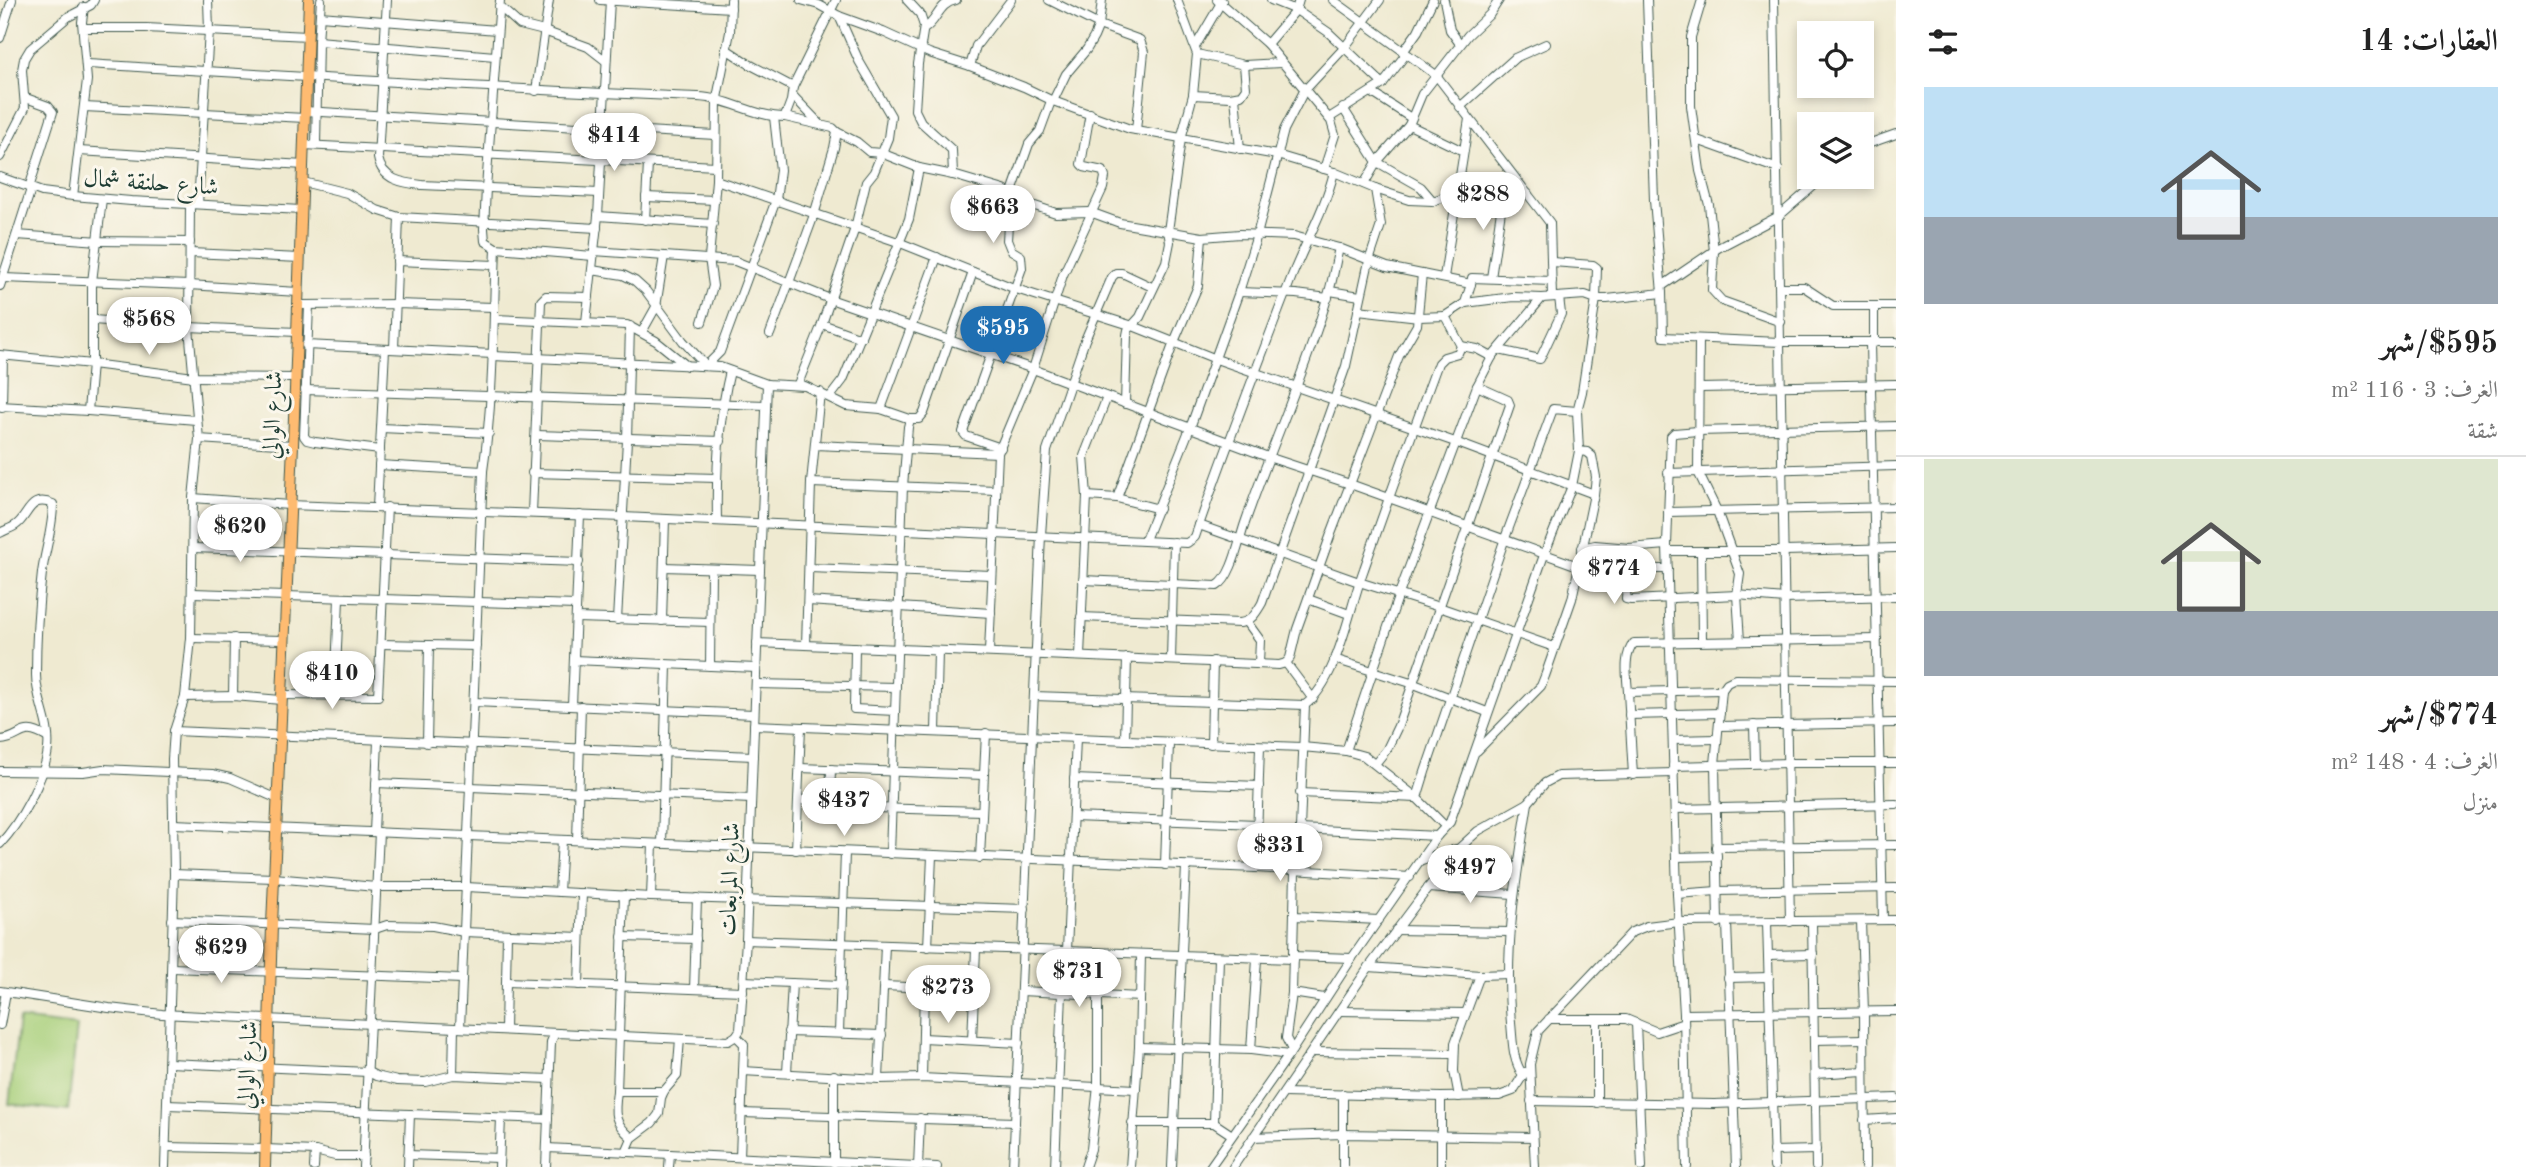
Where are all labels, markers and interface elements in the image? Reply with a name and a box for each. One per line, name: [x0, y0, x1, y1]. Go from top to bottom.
map controls: [1797, 21, 1874, 189]
button: locate: [1797, 21, 1874, 98]
icon: filters: [1924, 23, 1962, 61]
text: العقارات: 14: [2359, 27, 2498, 57]
button: layers: [1797, 112, 1874, 189]
pin: $414: [573, 114, 655, 173]
text: $414: [587, 124, 641, 147]
icon: home: [2148, 132, 2274, 258]
street label: شارع حلنقة شمال: [82, 167, 219, 207]
pin: $288: [1442, 173, 1524, 232]
text: $288: [1456, 183, 1510, 206]
pin: $663: [952, 186, 1034, 245]
text: $663: [966, 196, 1020, 219]
pin: $568: [108, 298, 190, 357]
pin: $595: [962, 306, 1044, 366]
text: $568: [122, 308, 176, 331]
text: $595: [976, 317, 1030, 340]
text: $595/شهر: [2380, 329, 2498, 359]
street label: شارع الوالي: [260, 370, 294, 460]
text: الغرف: 3 · 116 m²: [2331, 379, 2498, 402]
text: شقة: [2468, 420, 2498, 443]
pin: $620: [199, 504, 281, 564]
icon: home: [2148, 504, 2274, 630]
text: $620: [213, 515, 267, 538]
pin: $774: [1573, 546, 1655, 606]
text: $774: [1587, 557, 1641, 580]
pin: $410: [291, 652, 373, 711]
text: $410: [305, 662, 359, 685]
text: $774/شهر: [2380, 701, 2498, 731]
text: الغرف: 4 · 148 m²: [2331, 751, 2498, 774]
pin: $437: [803, 778, 885, 838]
text: $437: [817, 789, 871, 812]
text: منزل: [2463, 792, 2498, 815]
street label: شارع المربعات: [717, 822, 751, 936]
pin: $331: [1239, 824, 1321, 883]
text: $331: [1253, 834, 1307, 857]
pin: $497: [1429, 846, 1511, 905]
text: $497: [1443, 856, 1497, 879]
pin: $629: [180, 926, 262, 985]
text: $629: [194, 936, 248, 959]
pin: $731: [1038, 950, 1120, 1009]
text: $731: [1052, 960, 1106, 983]
pin: $273: [907, 965, 989, 1025]
text: $273: [921, 976, 975, 999]
street label: شارع الوالي: [235, 1020, 269, 1110]

